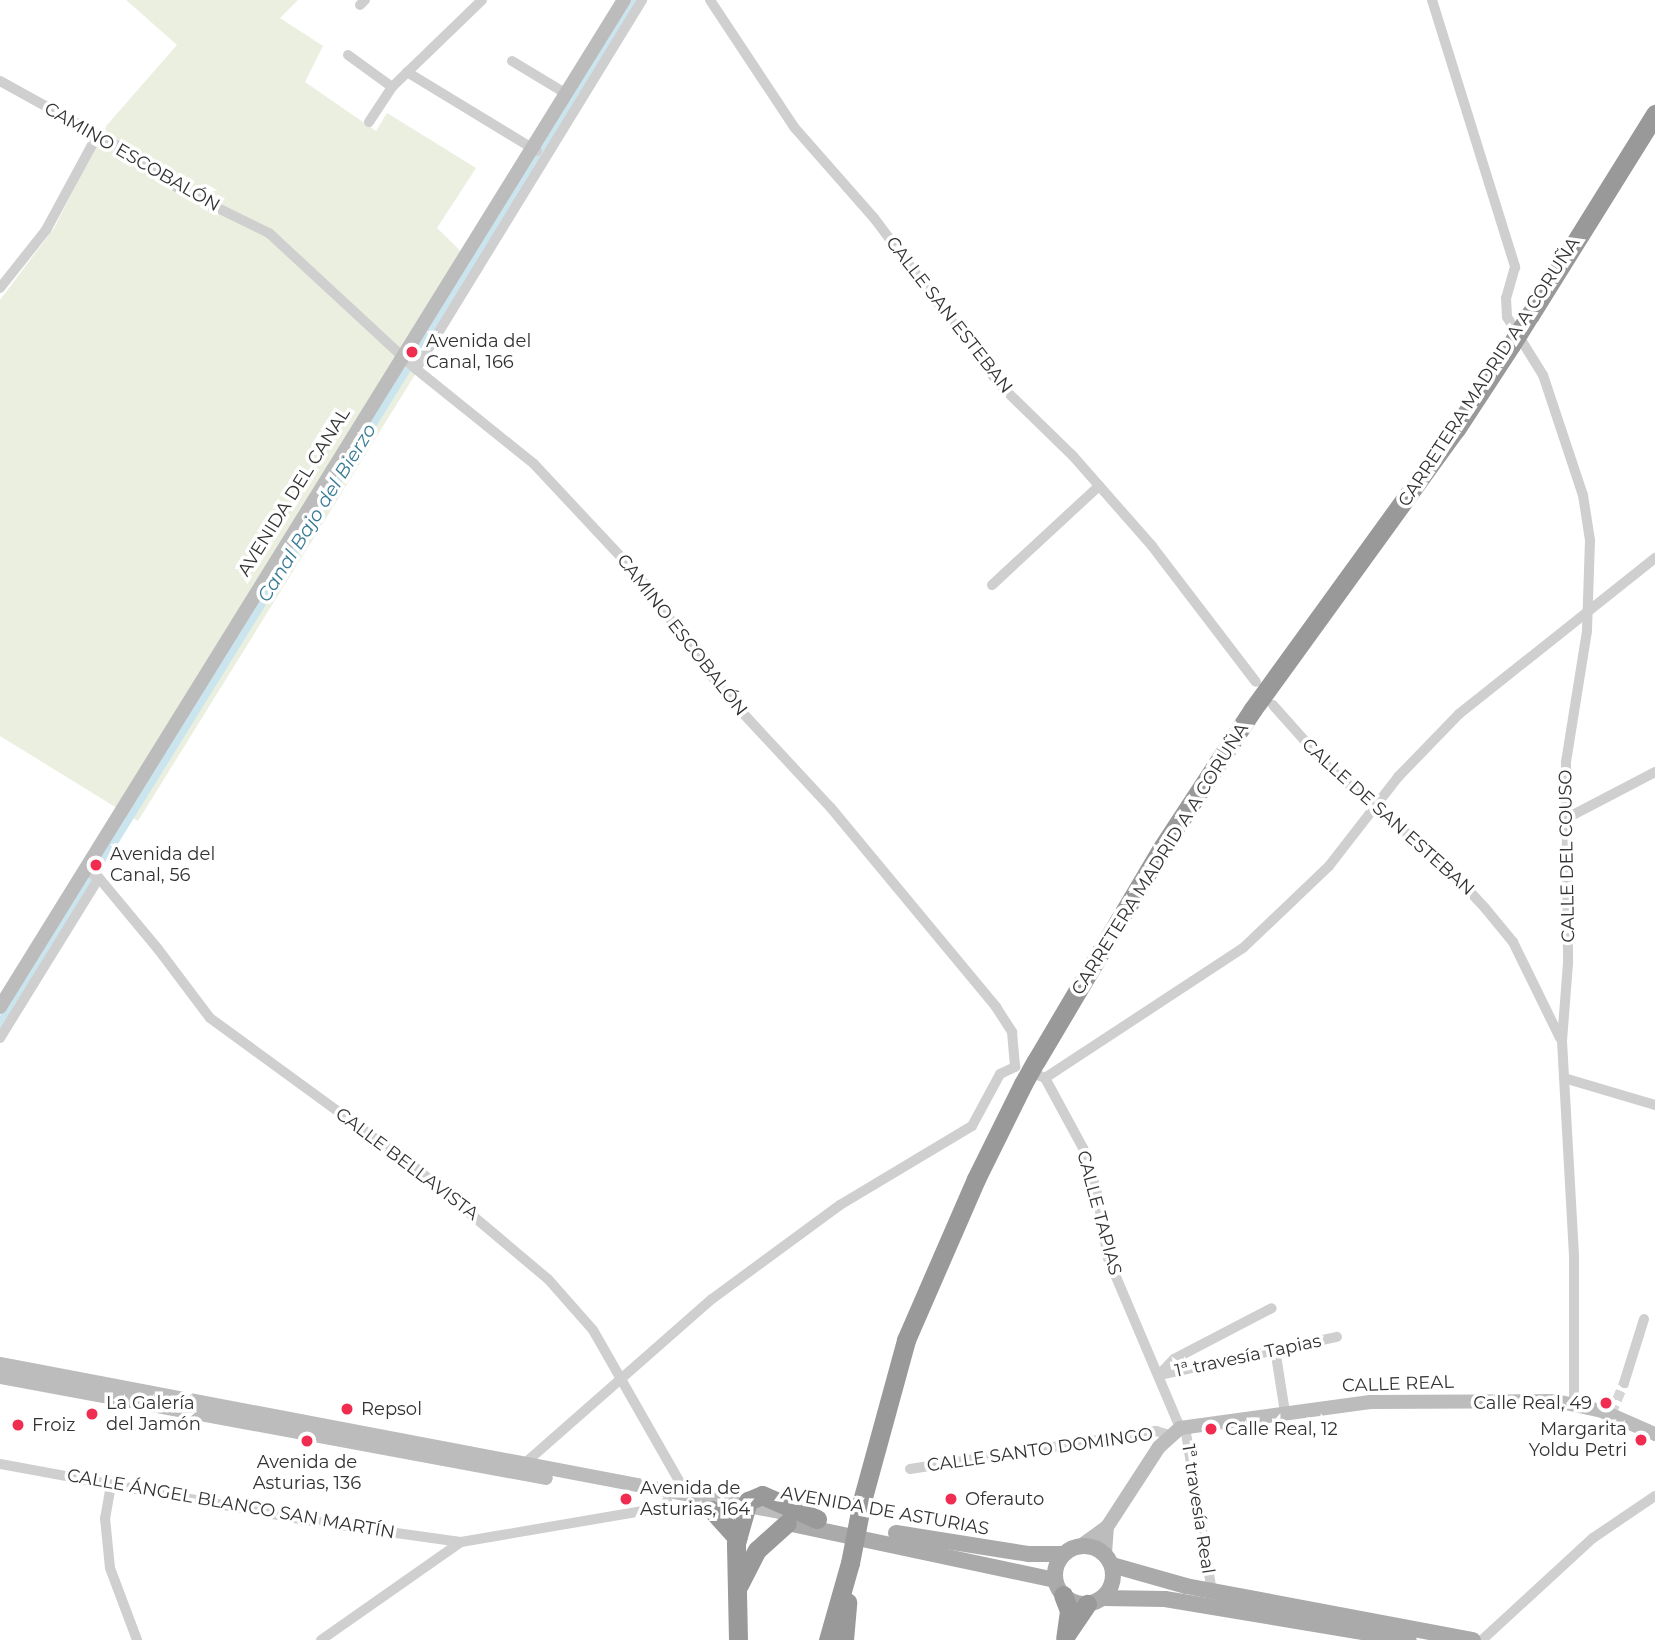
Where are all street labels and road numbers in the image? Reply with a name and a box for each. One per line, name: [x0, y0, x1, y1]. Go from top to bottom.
street label: CAMINO ESCOBALÓN: [40, 98, 224, 216]
street label: CALLE SAN ESTEBAN: [881, 232, 1017, 398]
street label: CARRETERA MADRID A A CORUÑA: [1394, 233, 1584, 511]
street label: AVENIDA DEL CANAL: [233, 404, 355, 580]
street label: CAMINO ESCOBALÓN: [612, 550, 752, 720]
street label: CARRETERA MADRID A A CORUÑA: [1067, 719, 1253, 999]
street label: CALLE DE SAN ESTEBAN: [1297, 734, 1479, 900]
street label: CALLE DEL COUSO: [1555, 769, 1579, 943]
street label: CALLE BELLAVISTA: [331, 1103, 483, 1225]
street label: CALLE TAPIAS: [1072, 1148, 1126, 1278]
street label: 1ª travesía Tapias: [1173, 1330, 1323, 1382]
street label: CALLE REAL: [1342, 1371, 1454, 1397]
street label: CALLE SANTO DOMINGO: [926, 1423, 1154, 1477]
street label: 1ª travesía Real: [1177, 1443, 1219, 1575]
street label: CALLE ÁNGEL BLANCO SAN MARTÍN: [65, 1464, 397, 1544]
street label: AVENIDA DE ASTURIAS: [779, 1482, 991, 1540]

